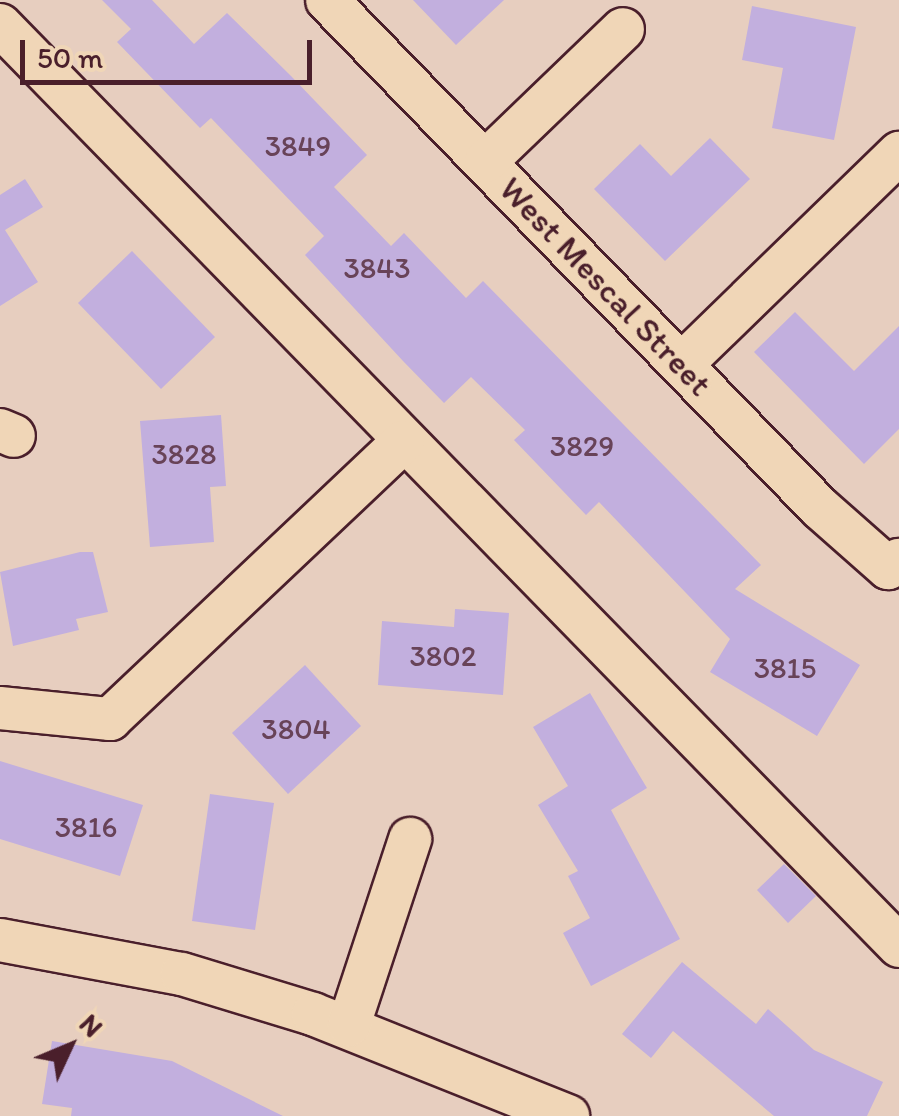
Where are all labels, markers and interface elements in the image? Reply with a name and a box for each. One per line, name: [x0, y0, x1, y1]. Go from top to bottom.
scale bar: [25, 20, 318, 82]
text: 50 m: [37, 39, 103, 76]
house number: 3849: [265, 128, 331, 164]
street label: West Mescal Street: [492, 169, 720, 403]
house number: 3843: [343, 250, 411, 286]
house number: 3829: [550, 428, 614, 464]
house number: 3828: [151, 436, 217, 472]
house number: 3802: [409, 638, 477, 674]
house number: 3815: [754, 650, 816, 686]
house number: 3804: [261, 711, 331, 747]
house number: 3816: [55, 809, 117, 845]
north arrow: [20, 996, 120, 1096]
text: N: [73, 1007, 110, 1044]

